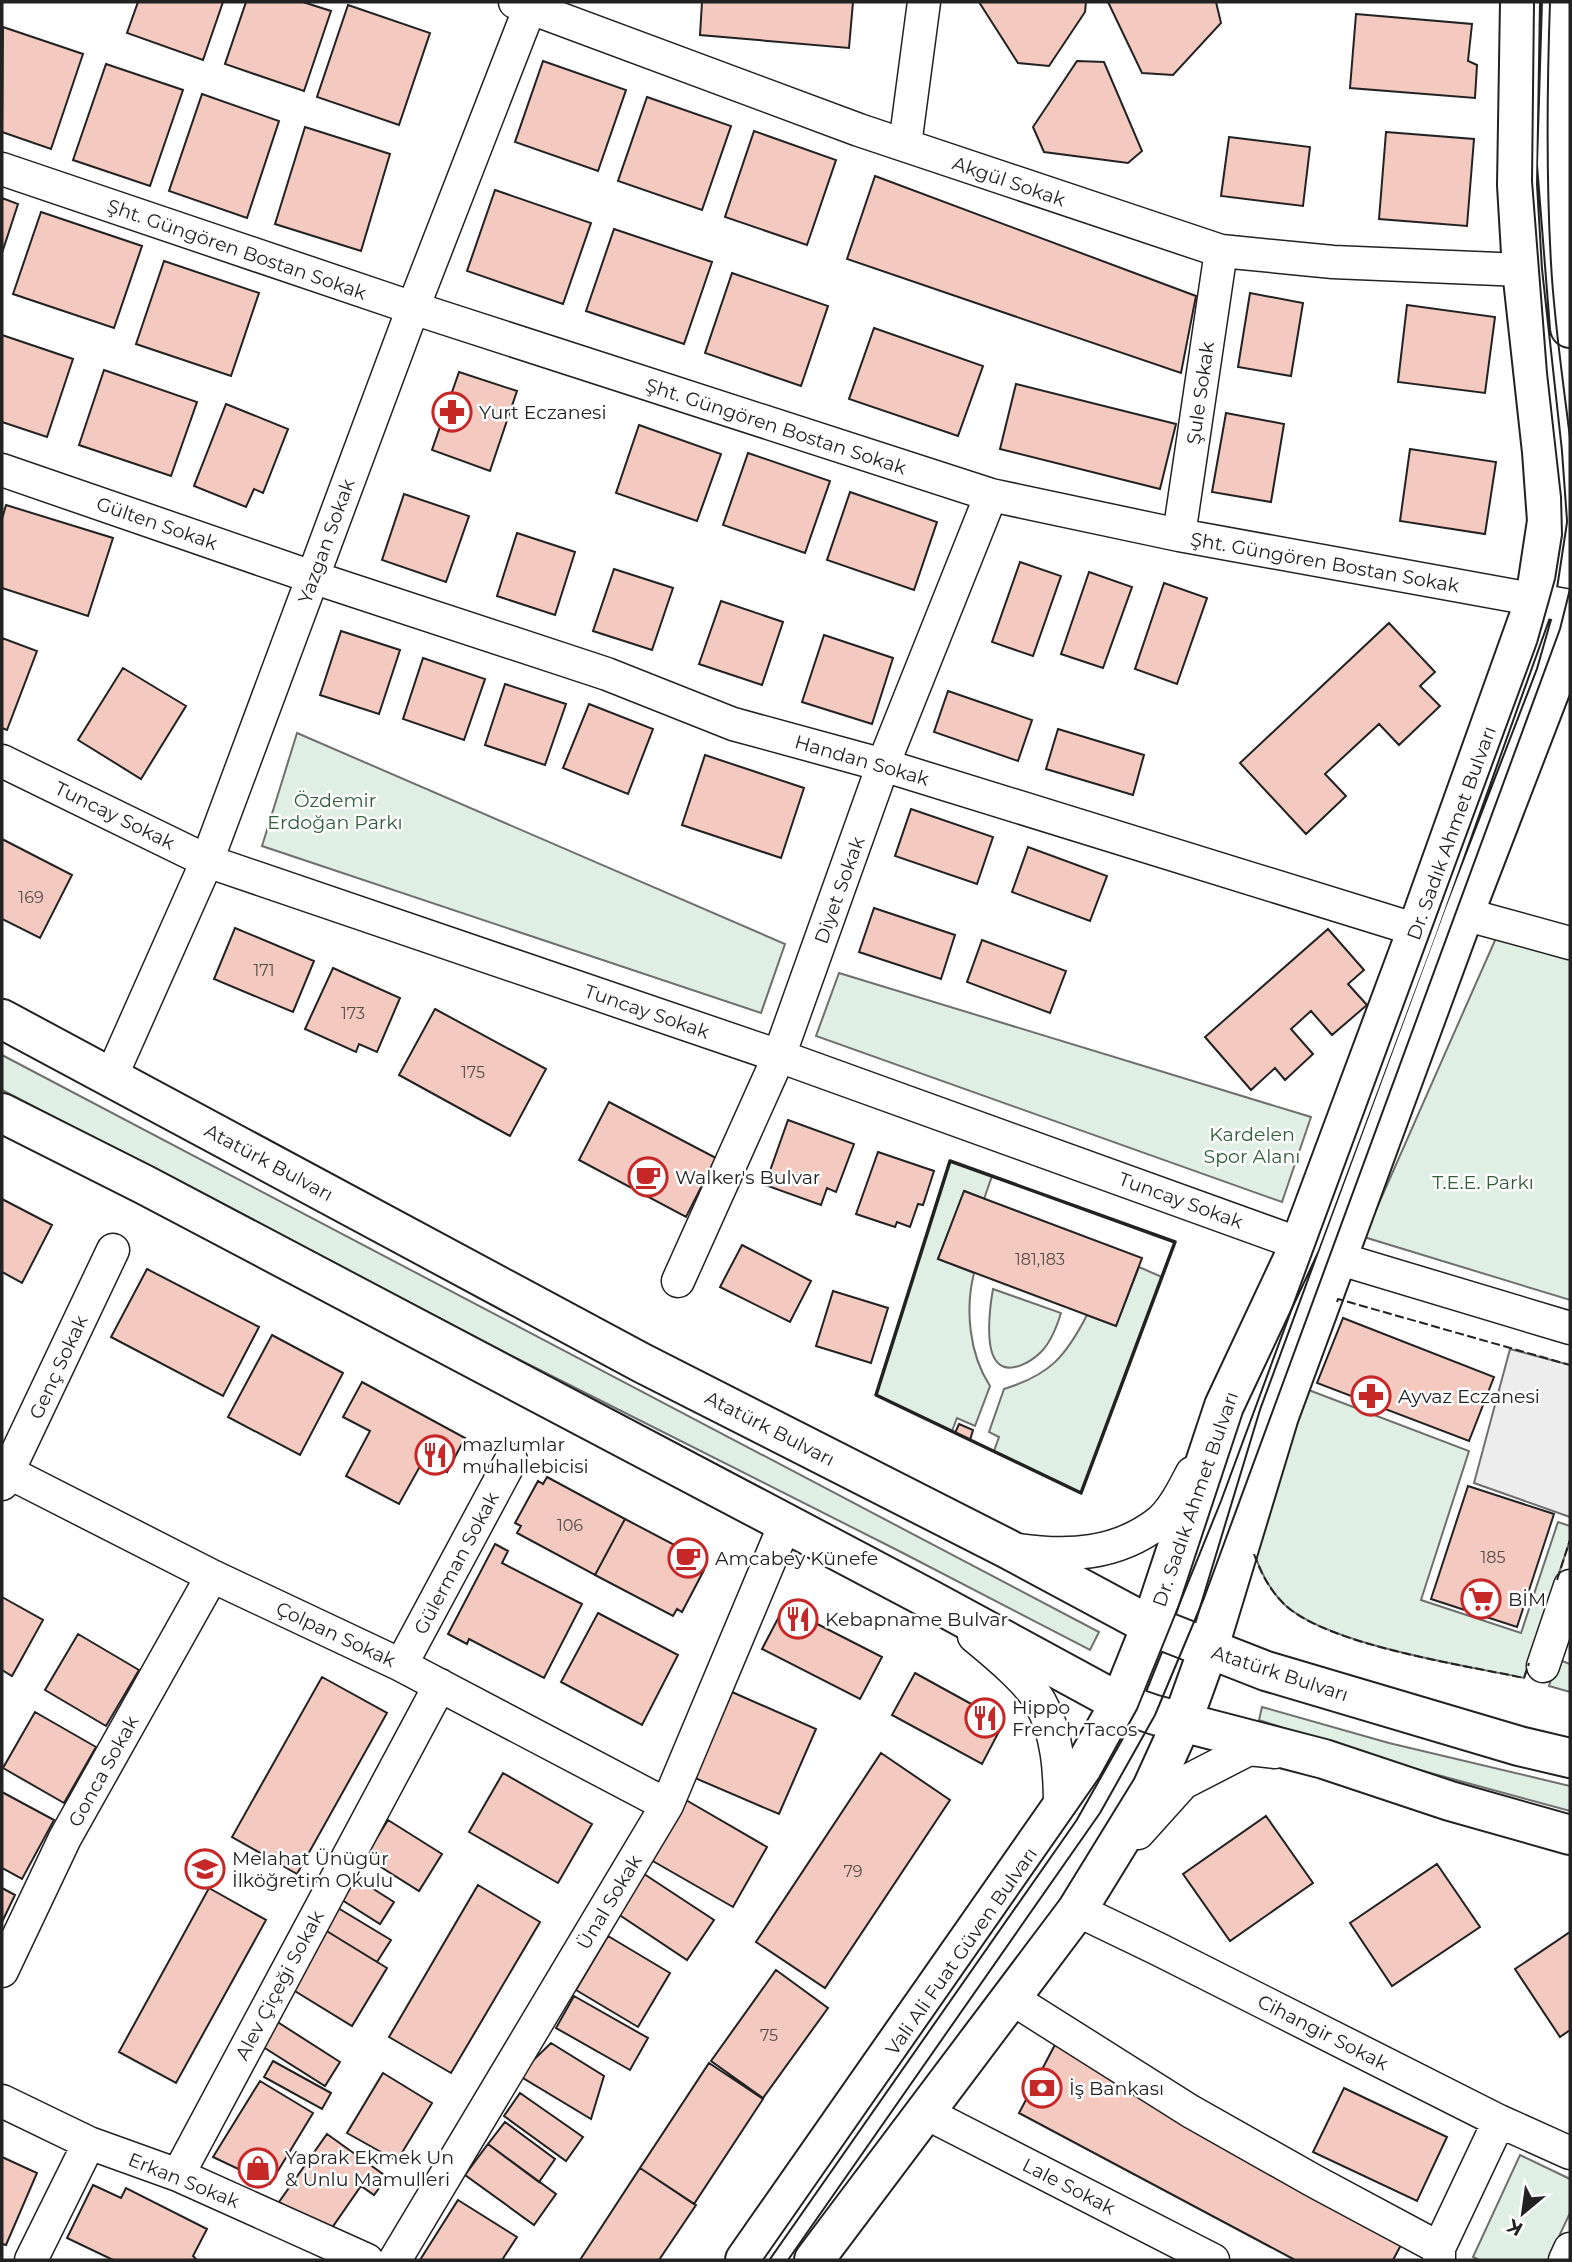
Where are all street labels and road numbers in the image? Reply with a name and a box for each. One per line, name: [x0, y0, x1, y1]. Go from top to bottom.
street label: Akgül Sokak: [949, 151, 1069, 212]
street label: Şht. Güngören Bostan Sokak: [104, 194, 370, 305]
street label: Şule Sokak: [1182, 340, 1219, 446]
street label: Şht. Güngören Bostan Sokak: [643, 373, 910, 480]
street label: Yazgan Sokak: [293, 475, 360, 607]
street label: Gülten Sokak: [93, 492, 221, 555]
street label: Şht. Güngören Bostan Sokak: [1189, 528, 1462, 598]
street label: Dr. Sadık Ahmet Bulvarı: [1402, 723, 1501, 943]
street label: Handan Sokak: [792, 730, 932, 791]
street label: Tuncay Sokak: [51, 777, 179, 855]
street label: Diyet Sokak: [809, 833, 870, 947]
street label: Tuncay Sokak: [581, 979, 713, 1044]
street label: Atatürk Bulvarı: [201, 1119, 337, 1206]
street label: Tuncay Sokak: [1116, 1167, 1247, 1234]
street label: Genç Sokak: [24, 1311, 93, 1423]
street label: Atatürk Bulvarı: [701, 1386, 838, 1471]
street label: Dr. Sadık Ahmet Bulvarı: [1148, 1389, 1243, 1610]
street label: Gülerman Sokak: [409, 1488, 504, 1638]
street label: Çolpan Sokak: [272, 1597, 400, 1672]
street label: Atatürk Bulvarı: [1209, 1641, 1351, 1706]
street label: Gonca Sokak: [63, 1711, 144, 1831]
street label: Vali Ali Fuat Güven Bulvarı: [881, 1843, 1042, 2060]
street label: Ünal Sokak: [572, 1850, 647, 1954]
street label: Alev Çiçeği Sokak: [230, 1906, 329, 2064]
street label: Cihangir Sokak: [1254, 1990, 1393, 2076]
street label: Erkan Sokak: [125, 2148, 243, 2213]
street label: Lale Sokak: [1018, 2153, 1120, 2220]

